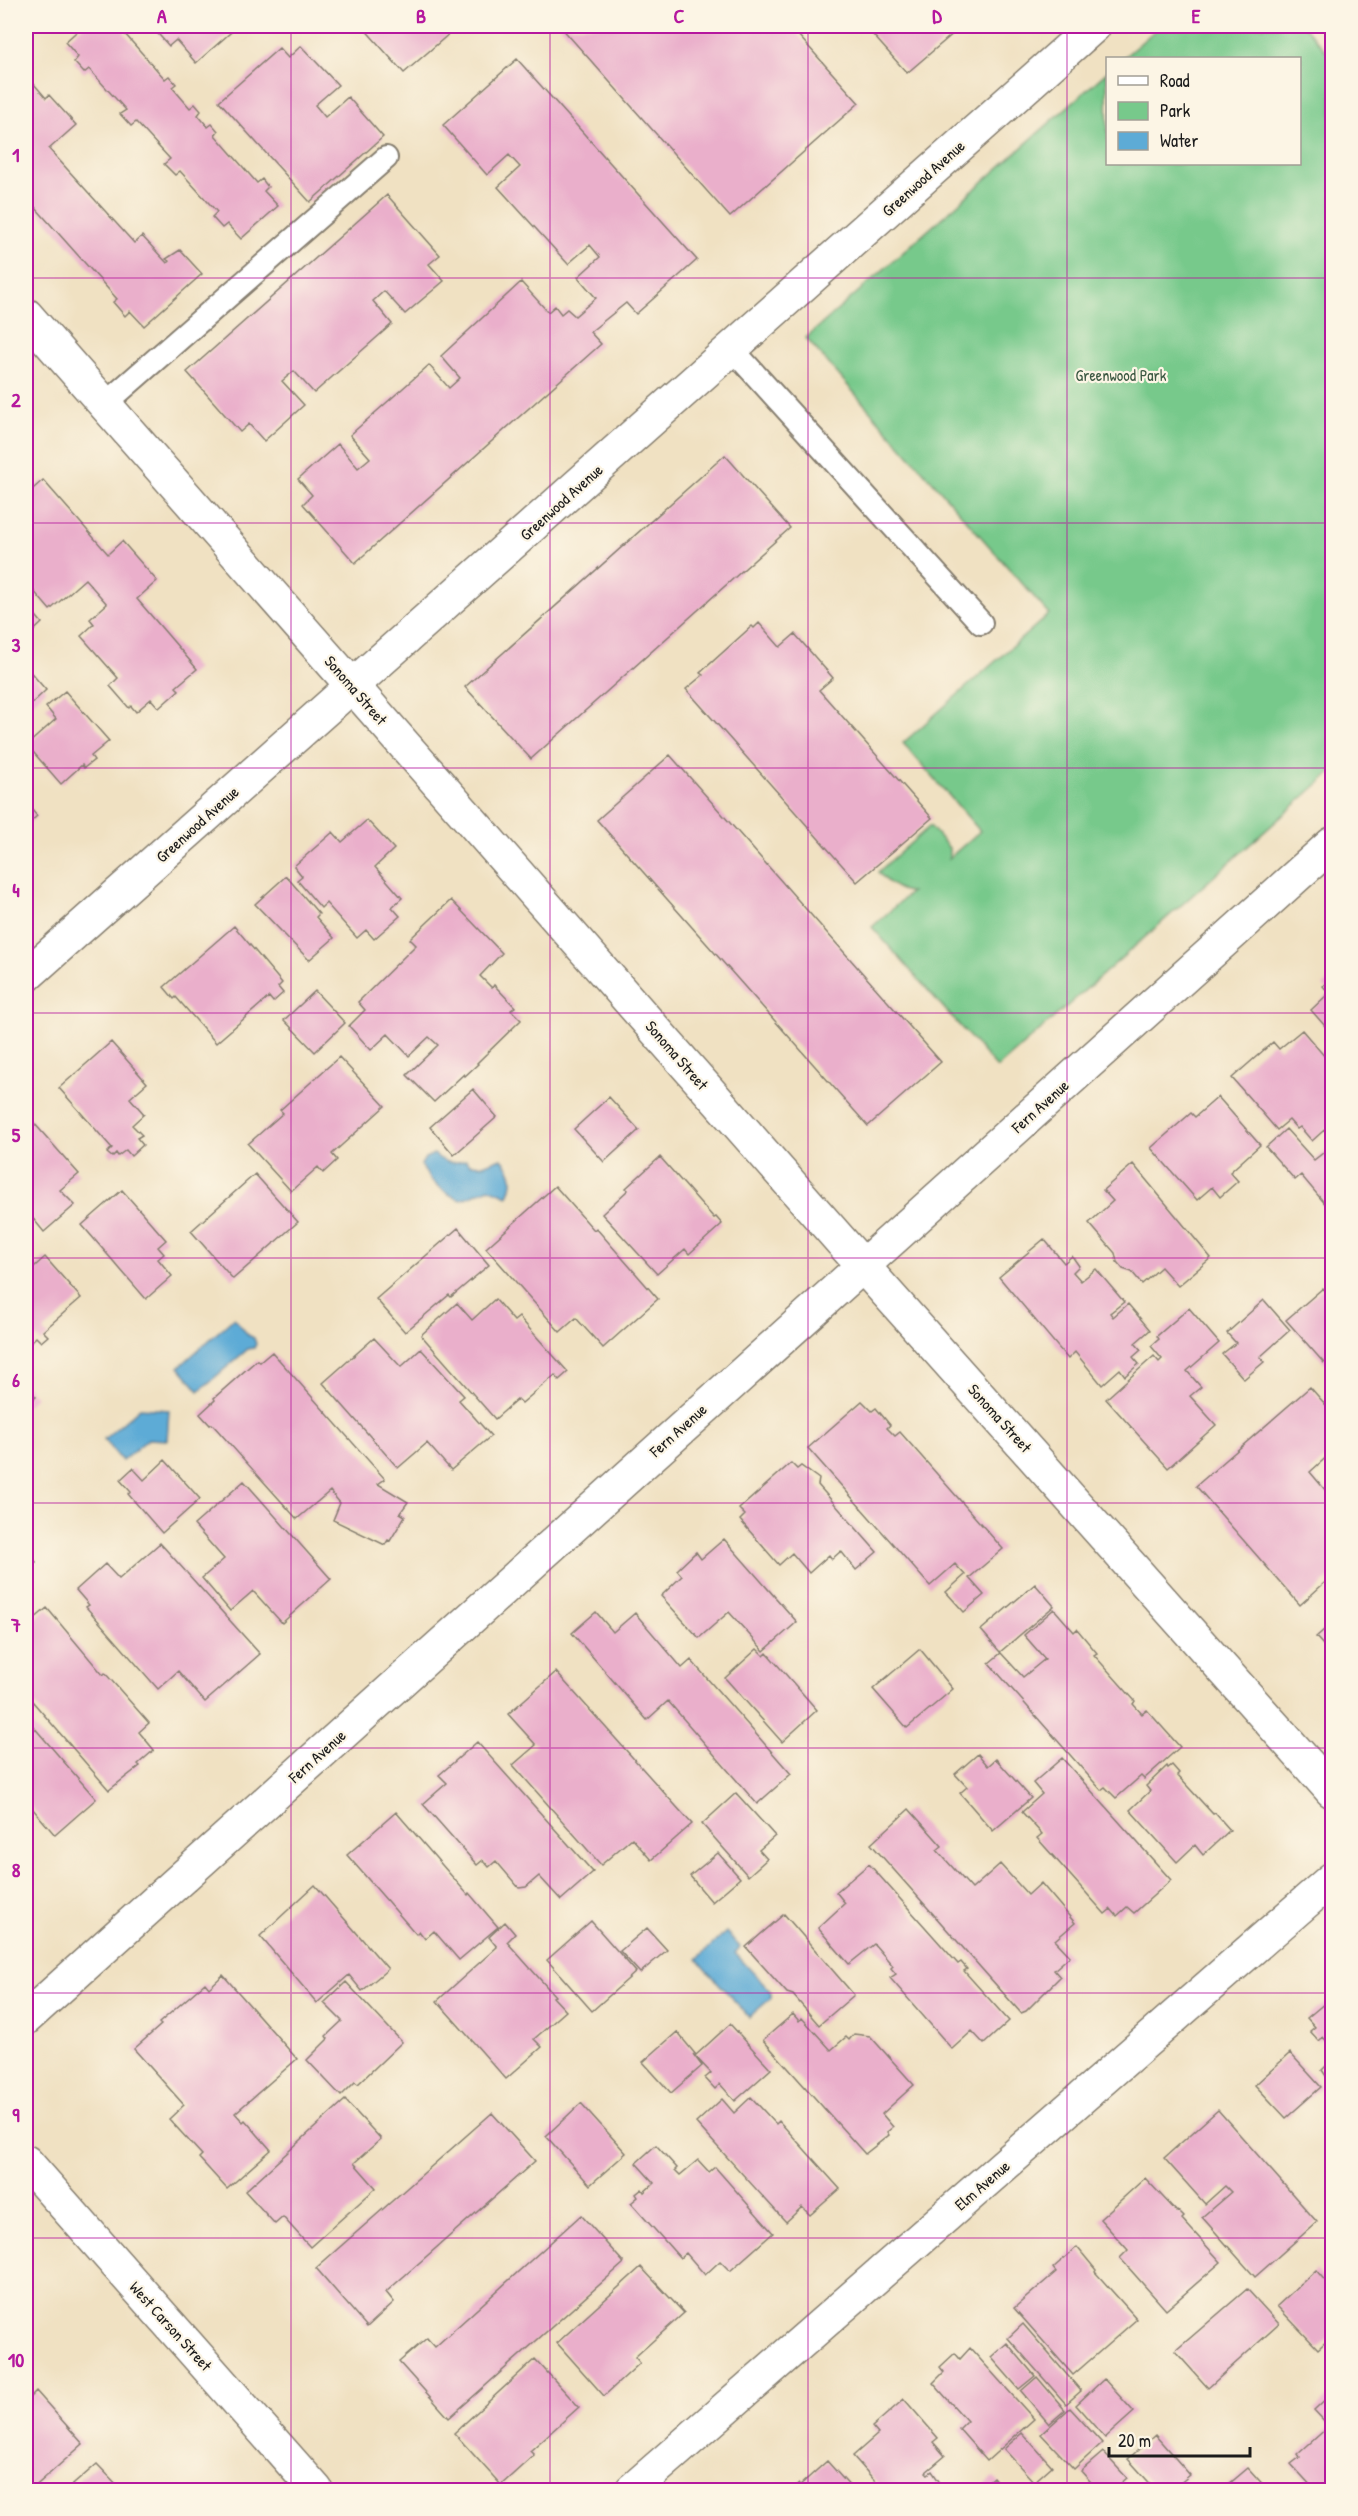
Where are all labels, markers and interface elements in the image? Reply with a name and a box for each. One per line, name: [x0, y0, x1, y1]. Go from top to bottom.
text: A: [157, 2, 167, 29]
text: B: [416, 2, 426, 29]
text: C: [674, 2, 685, 29]
text: D: [932, 2, 942, 29]
text: E: [1192, 2, 1201, 29]
legend: [1106, 57, 1301, 165]
text: Road: [1160, 68, 1190, 93]
text: Park: [1160, 98, 1191, 123]
text: Water: [1160, 128, 1198, 153]
street label: Greenwood Avenue: [877, 134, 970, 221]
text: 1: [12, 141, 20, 168]
park label: Greenwood Park: [1076, 364, 1167, 386]
text: 2: [11, 386, 21, 413]
street label: Greenwood Avenue: [515, 458, 608, 545]
text: 3: [12, 631, 21, 658]
street label: Sonoma Street: [320, 650, 393, 730]
street label: Greenwood Avenue: [151, 780, 244, 867]
text: 4: [12, 876, 20, 903]
street label: Sonoma Street: [641, 1015, 714, 1095]
street label: Fern Avenue: [1006, 1074, 1074, 1138]
text: 5: [12, 1121, 21, 1148]
text: 6: [12, 1366, 20, 1393]
street label: Sonoma Street: [963, 1379, 1037, 1458]
street label: Fern Avenue: [644, 1398, 712, 1462]
text: 7: [10, 1611, 21, 1638]
street label: Fern Avenue: [283, 1724, 351, 1788]
text: 8: [12, 1856, 21, 1883]
text: 9: [12, 2101, 20, 2128]
street label: Elm Avenue: [950, 2154, 1015, 2215]
street label: West Carson Street: [125, 2276, 217, 2376]
text: 10: [8, 2346, 24, 2373]
scale bar: [1109, 2420, 1250, 2458]
text: 20 m: [1118, 2428, 1151, 2453]

